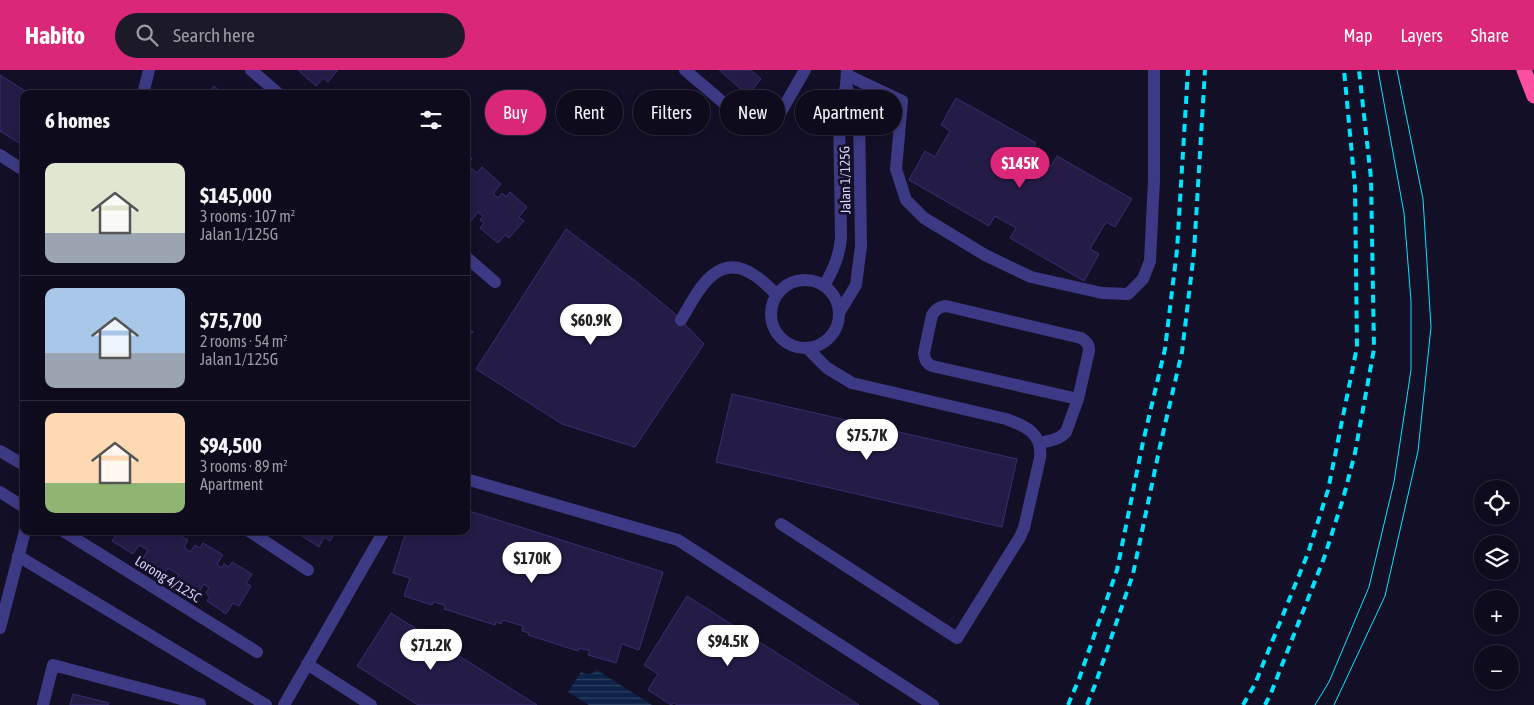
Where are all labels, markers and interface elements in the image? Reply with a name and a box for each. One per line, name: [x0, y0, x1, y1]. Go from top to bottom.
search box: [115, 13, 465, 58]
icon: search: [133, 21, 161, 49]
text: Habito: [25, 22, 85, 49]
text: Search here: [173, 24, 255, 46]
text: Map: [1343, 25, 1372, 46]
text: Layers: [1400, 25, 1443, 46]
text: Share: [1471, 25, 1509, 46]
chip: Buy: [485, 90, 546, 135]
chip: Rent: [556, 90, 623, 135]
chip: Filters: [633, 90, 710, 135]
chip: New: [720, 90, 785, 135]
chip: Apartment: [795, 90, 902, 135]
icon: filters: [417, 106, 445, 134]
text: 6 homes: [45, 108, 110, 132]
street label: Jalan 1/125G: [836, 146, 854, 214]
pin: $145K: [985, 146, 1055, 189]
text: $145K: [1001, 154, 1039, 172]
icon: home: [85, 183, 145, 243]
text: $145,000: [200, 183, 272, 207]
text: 3 rooms · 107 m²: [200, 207, 295, 225]
text: Jalan 1/125G: [200, 225, 278, 243]
pin: $60.9K: [550, 304, 632, 346]
icon: home: [85, 308, 145, 368]
text: $75,700: [200, 308, 262, 332]
text: $60.9K: [571, 311, 611, 329]
text: 2 rooms · 54 m²: [200, 332, 288, 350]
text: Jalan 1/125G: [200, 350, 278, 368]
pin: $75.7K: [826, 418, 908, 461]
text: $75.7K: [847, 426, 887, 444]
icon: home: [85, 433, 145, 493]
text: $94,500: [200, 433, 262, 457]
text: 3 rooms · 89 m²: [200, 457, 288, 475]
text: Apartment: [200, 475, 263, 493]
map controls: [1474, 480, 1519, 690]
button: locate: [1474, 480, 1519, 525]
button: layers: [1474, 535, 1519, 580]
pin: $170K: [497, 542, 567, 584]
text: $170K: [513, 549, 551, 567]
street label: Lorong 4/125C: [132, 552, 205, 606]
button: +: [1474, 590, 1519, 635]
pin: $94.5K: [687, 624, 769, 667]
pin: $71.2K: [390, 628, 472, 671]
text: $94.5K: [708, 632, 748, 650]
text: $71.2K: [411, 636, 451, 654]
button: −: [1474, 645, 1519, 690]

